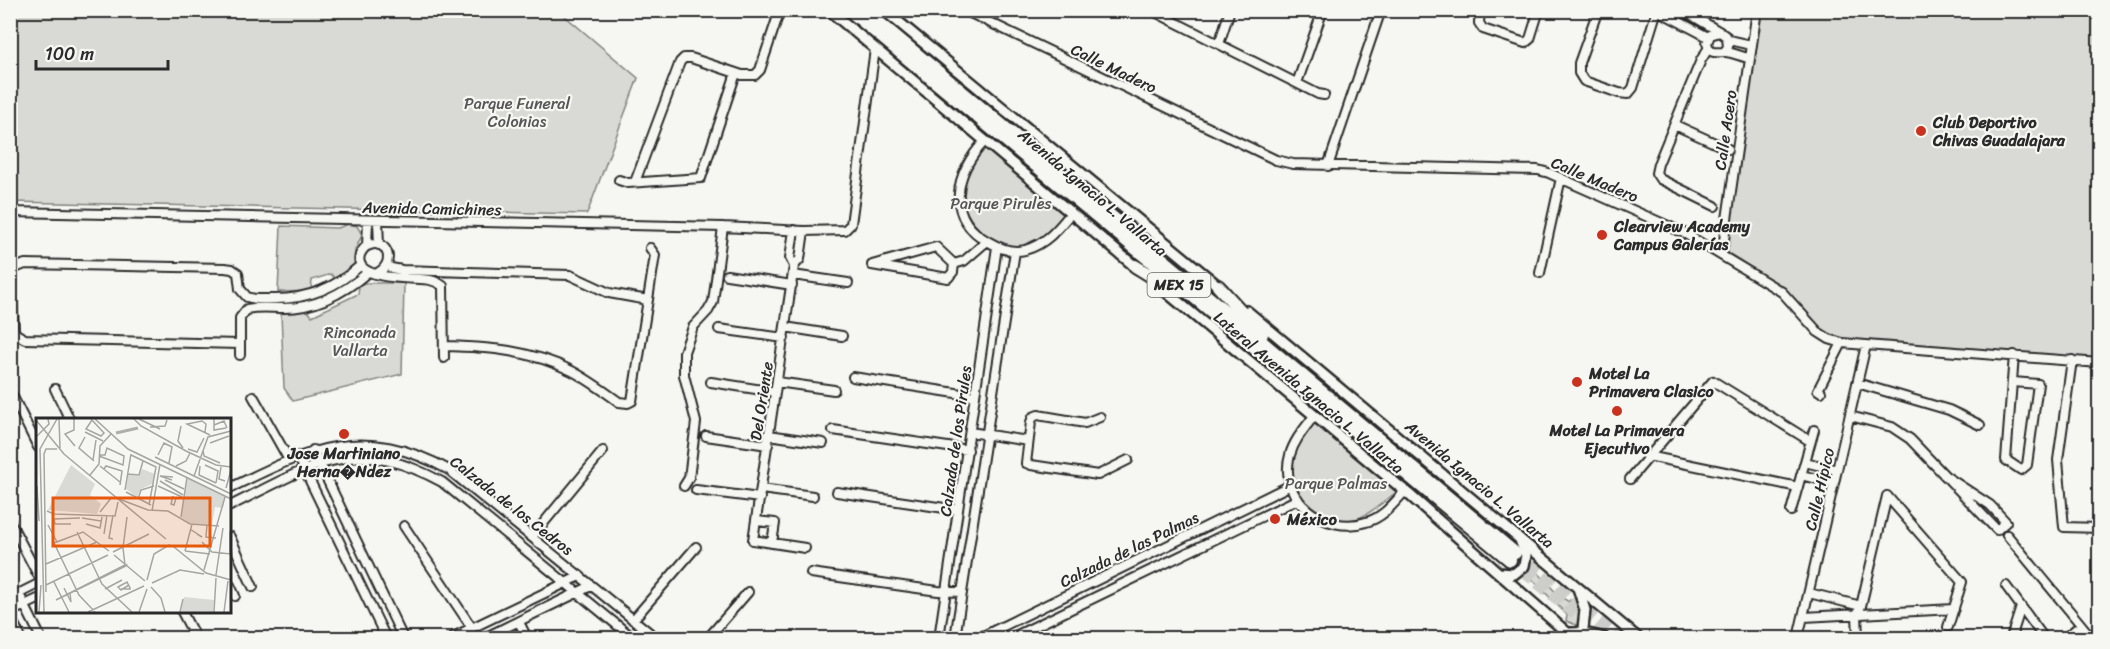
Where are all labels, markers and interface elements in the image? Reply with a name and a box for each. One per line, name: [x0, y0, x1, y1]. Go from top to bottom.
scale bar: [36, 33, 168, 71]
street label: Calle Madero: [1066, 35, 1162, 102]
text: 100 m: [45, 38, 94, 70]
street label: Calle Acero: [1706, 88, 1745, 172]
park label: Parque Funeral Colonias: [464, 89, 570, 136]
place label: Club Deportivo Chivas Guadalajara: [1932, 108, 2066, 155]
street label: Avenida Ignacio L. Vallarta: [1011, 120, 1174, 264]
marker: Club Deportivo Chivas Guadalajara: [1914, 124, 1928, 138]
street label: Calle Madero: [1547, 148, 1643, 211]
park label: Parque Pirules: [950, 189, 1052, 218]
street label: Avenida Camichines: [361, 193, 503, 224]
place label: Clearview Academy Campus Galerías: [1613, 212, 1751, 259]
marker: Clearview Academy Campus Galerías: [1595, 228, 1609, 242]
road number: MEX 15: [1148, 273, 1210, 297]
street label: Lateral Avenida Ignacio L. Vallarta: [1207, 303, 1411, 481]
park label: Rinconada Vallarta: [324, 318, 396, 365]
place label: Motel La Primavera Clasico: [1588, 359, 1714, 406]
street label: Del Oriente: [741, 360, 782, 443]
street label: Calzada de los Pirules: [931, 364, 980, 518]
marker: Motel La Primavera Clasico: [1570, 375, 1584, 389]
marker: Motel La Primavera Ejecutivo: [1610, 404, 1624, 418]
street label: Avenida Ignacio L. Vallarta: [1398, 412, 1561, 556]
place label: Motel La Primavera Ejecutivo: [1549, 416, 1684, 463]
inset map: [36, 418, 231, 613]
marker: Jose Martiniano Herna�Ndez: [337, 427, 351, 441]
place label: Jose Martiniano Herna�Ndez: [287, 439, 401, 486]
street label: Calle Hípico: [1796, 445, 1843, 533]
street label: Calzada de los Cedros: [443, 448, 580, 563]
park label: Parque Palmas: [1285, 469, 1388, 498]
street label: Calzada de las Palmas: [1054, 503, 1204, 596]
place label: México: [1286, 505, 1338, 534]
marker: México: [1268, 512, 1282, 526]

